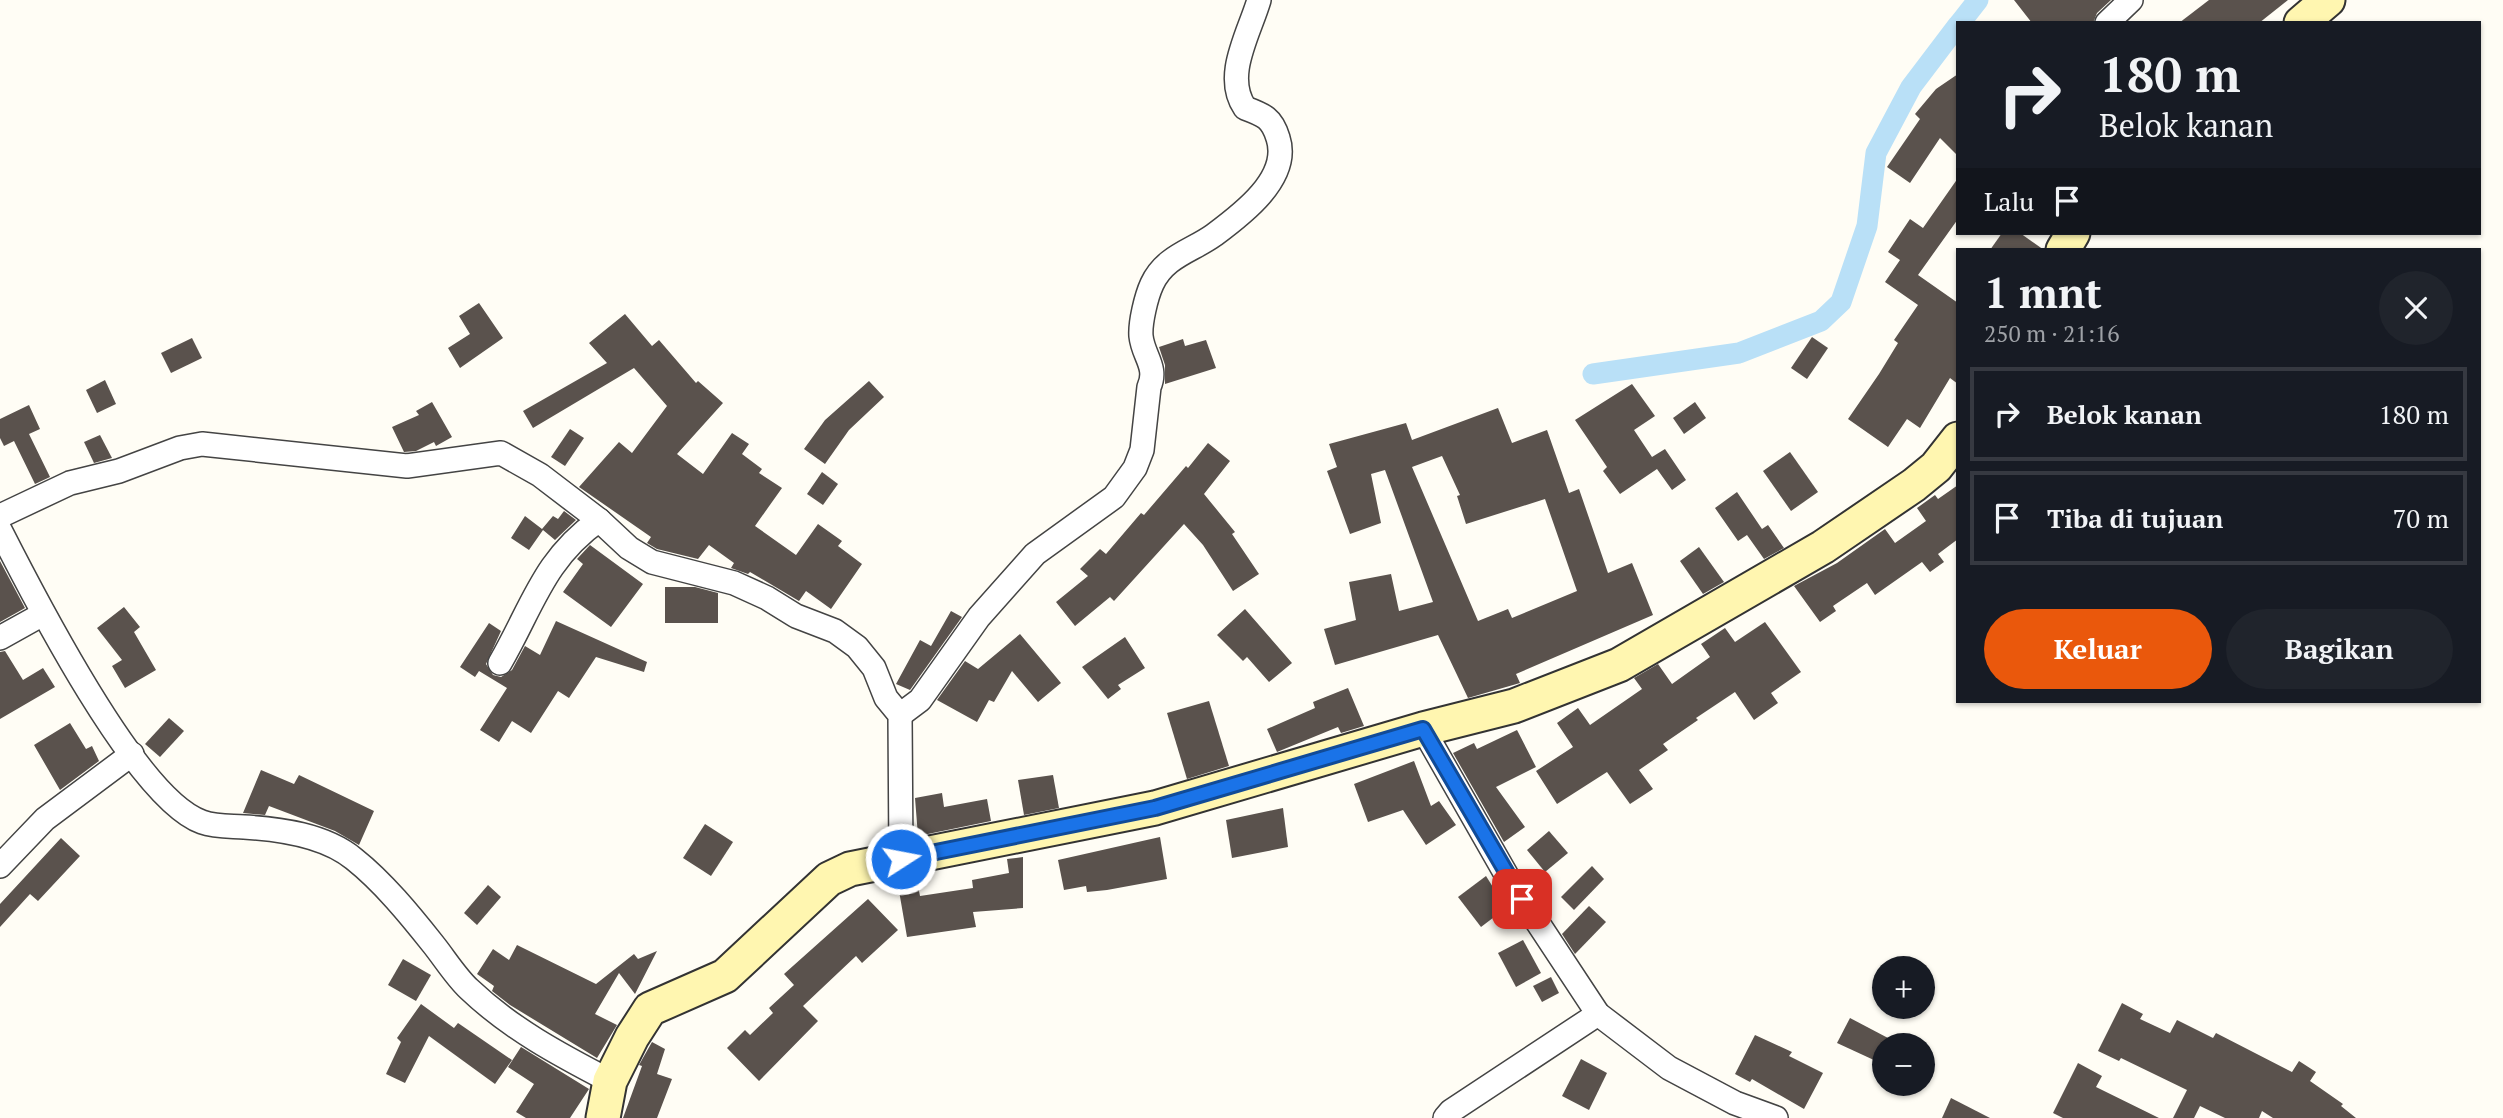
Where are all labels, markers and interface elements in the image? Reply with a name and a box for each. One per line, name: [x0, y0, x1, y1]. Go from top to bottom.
text: 180 m: [2099, 41, 2241, 106]
icon: right: [1984, 49, 2075, 140]
text: Belok kanan: [2099, 104, 2273, 146]
icon: arrive: [2048, 182, 2086, 220]
text: Lalu: [1984, 184, 2034, 218]
text: 1 mnt: [1984, 264, 2102, 320]
button: close: [2379, 271, 2453, 345]
text: 250 m · 21:16: [1984, 318, 2119, 349]
icon: right: [1988, 395, 2026, 433]
text: Belok kanan: [2047, 397, 2202, 431]
text: 180 m: [2379, 397, 2449, 431]
icon: arrive: [1988, 499, 2026, 537]
text: Tiba di tujuan: [2047, 501, 2223, 535]
text: 70 m: [2393, 501, 2449, 535]
button: Keluar: [1984, 609, 2212, 689]
button: Bagikan: [2226, 609, 2453, 689]
position arrow: [864, 822, 938, 896]
pin: [1492, 869, 1552, 929]
icon: arrive: [1503, 880, 1541, 918]
map controls: [1872, 956, 1935, 1096]
button: +: [1872, 956, 1935, 1019]
button: −: [1872, 1033, 1935, 1096]

